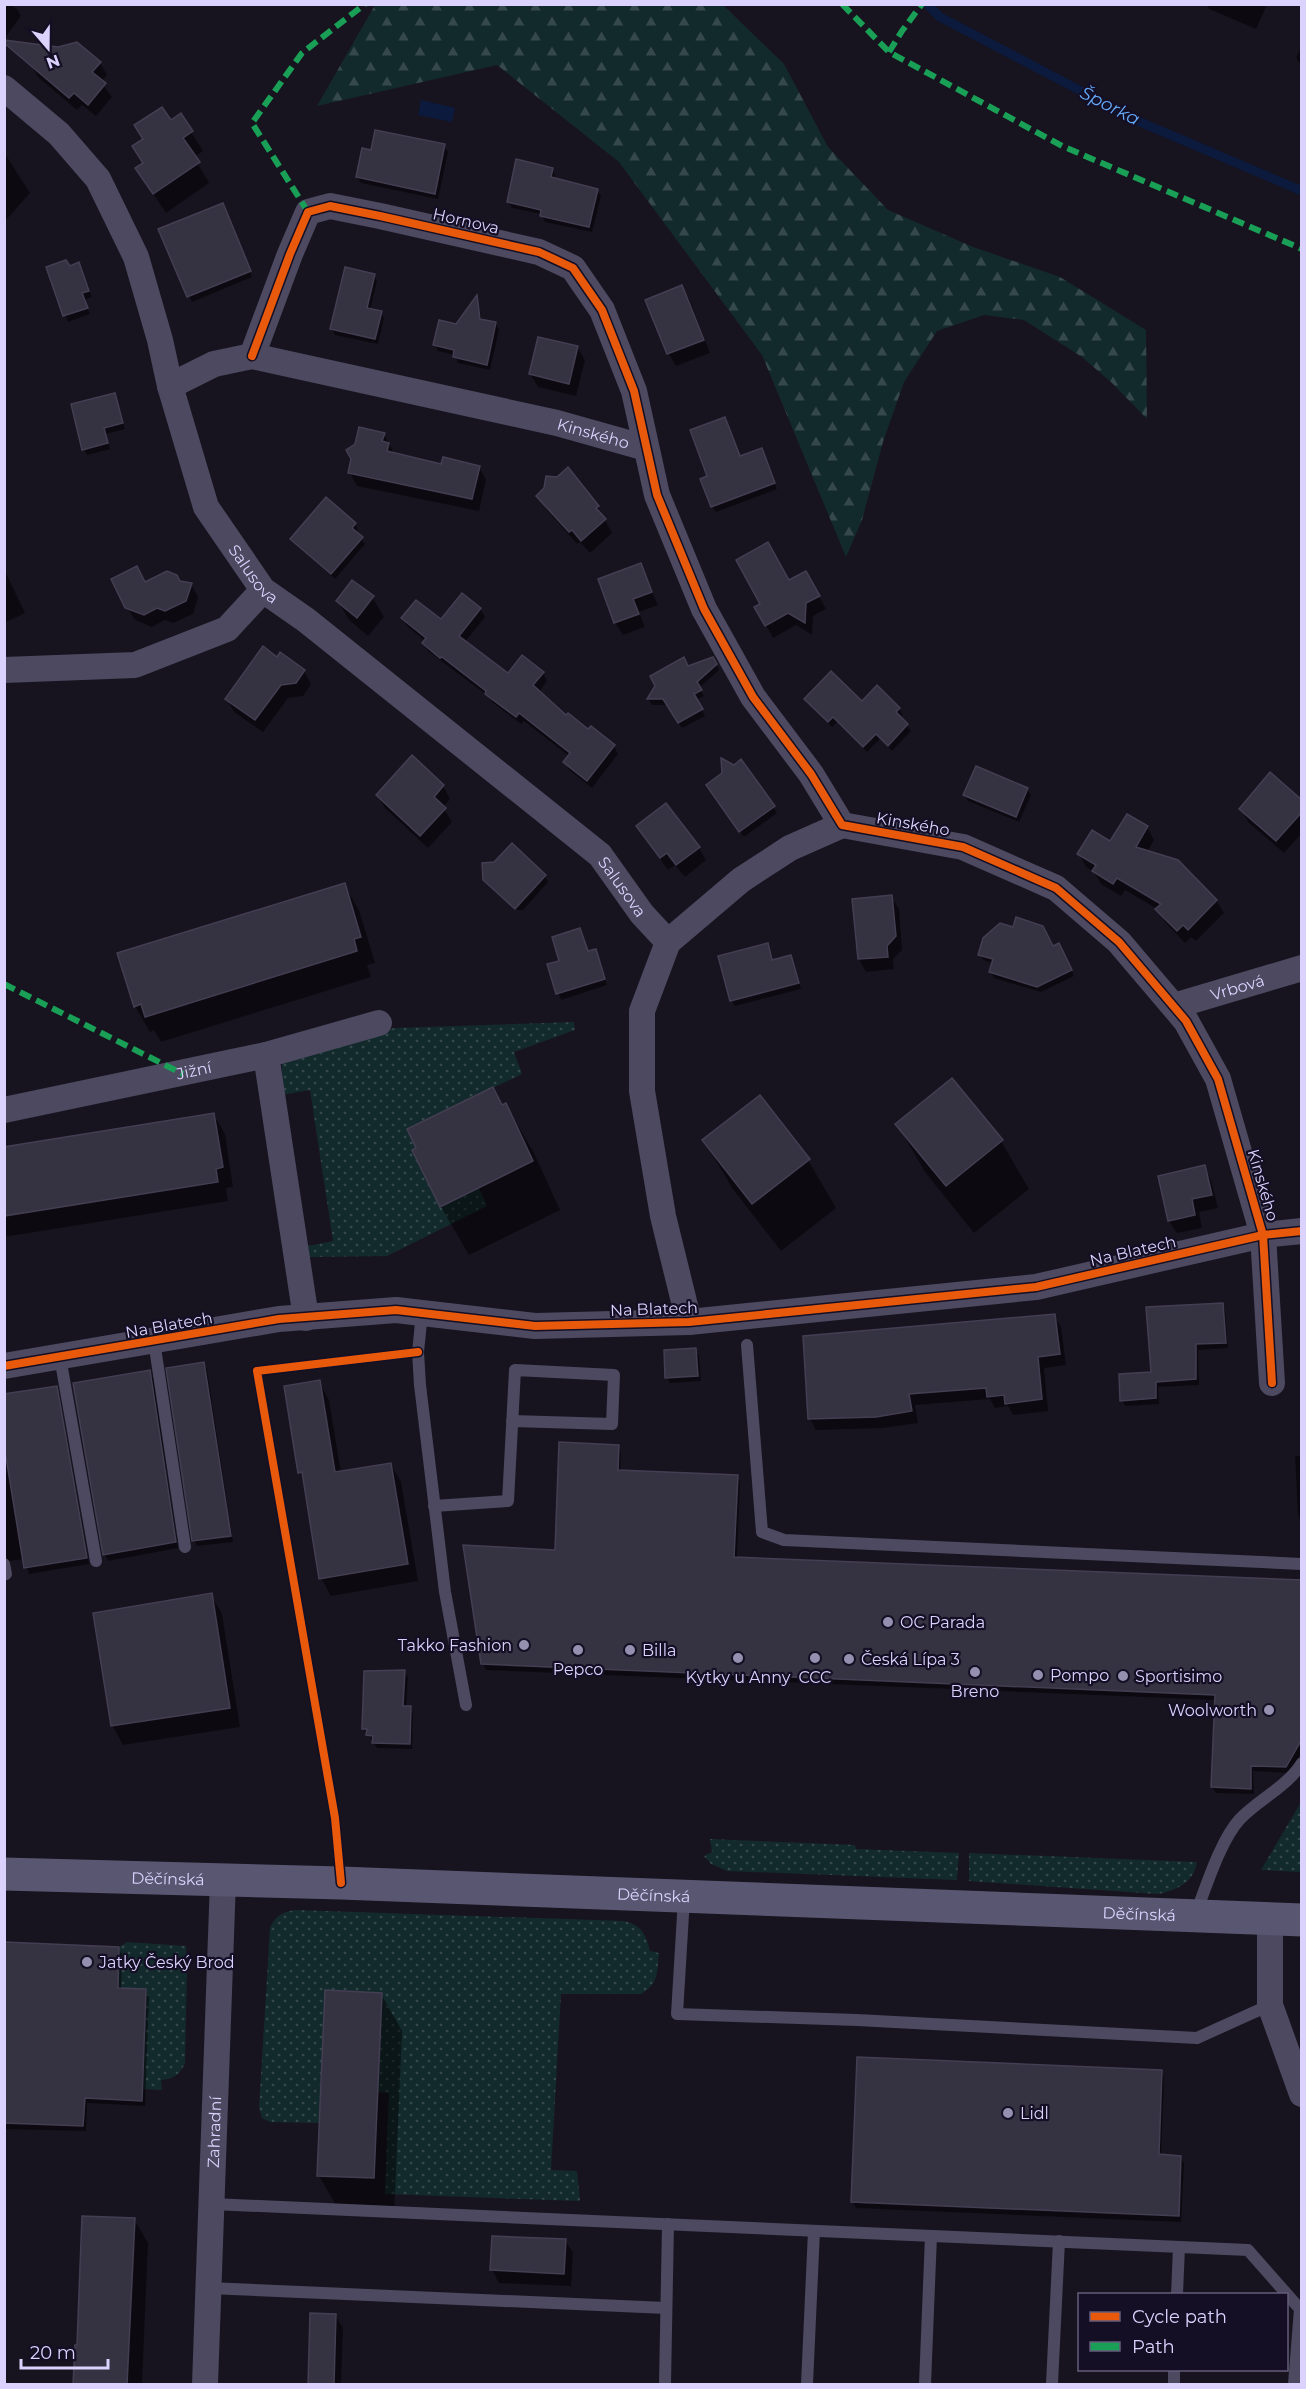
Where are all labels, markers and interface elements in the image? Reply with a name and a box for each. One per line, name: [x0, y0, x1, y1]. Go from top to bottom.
north arrow: [18, 18, 78, 78]
text: N: [44, 50, 62, 73]
water label: Šporka: [1076, 82, 1144, 130]
street label: Hornova: [431, 204, 501, 238]
street label: Kinského: [555, 414, 632, 452]
street label: Salusova: [225, 541, 282, 607]
street label: Kinského: [875, 808, 951, 840]
street label: Salusova: [595, 853, 650, 921]
street label: Vrbová: [1208, 970, 1267, 1004]
street label: Jižní: [173, 1057, 214, 1083]
street label: Kinského: [1244, 1147, 1282, 1223]
street label: Na Blatech: [1088, 1232, 1178, 1270]
street label: Na Blatech: [610, 1298, 698, 1320]
street label: Na Blatech: [124, 1308, 214, 1342]
place label: OC Parada: [900, 1613, 985, 1632]
marker: OC Parada: [881, 1615, 895, 1629]
place label: Takko Fashion: [398, 1636, 512, 1655]
marker: Takko Fashion: [517, 1638, 531, 1652]
place label: Billa: [642, 1641, 676, 1660]
marker: Pepco: [571, 1643, 585, 1657]
marker: Billa: [623, 1643, 637, 1657]
place label: Česká Lípa 3: [861, 1650, 960, 1669]
marker: Kytky u Anny: [731, 1651, 745, 1665]
marker: CCC: [808, 1651, 822, 1665]
marker: Česká Lípa 3: [842, 1652, 856, 1666]
place label: Pepco: [553, 1660, 603, 1679]
marker: Breno: [968, 1665, 982, 1679]
place label: Pompo: [1050, 1666, 1109, 1685]
place label: Sportisimo: [1135, 1667, 1222, 1686]
place label: Kytky u Anny: [685, 1668, 791, 1687]
place label: CCC: [799, 1668, 831, 1687]
marker: Pompo: [1031, 1668, 1045, 1682]
marker: Sportisimo: [1116, 1669, 1130, 1683]
place label: Breno: [951, 1682, 999, 1701]
place label: Woolworth: [1168, 1701, 1257, 1720]
marker: Woolworth: [1262, 1703, 1276, 1717]
street label: Děčínská: [131, 1868, 205, 1889]
street label: Děčínská: [617, 1884, 691, 1906]
street label: Děčínská: [1102, 1903, 1176, 1925]
place label: Jatky Český Brod: [98, 1953, 235, 1972]
marker: Jatky Český Brod: [80, 1955, 94, 1969]
street label: Zahradní: [203, 2095, 225, 2168]
place label: Lidl: [1020, 2104, 1049, 2123]
marker: Lidl: [1001, 2106, 1015, 2120]
legend: [1078, 2293, 1288, 2371]
text: Cycle path: [1132, 2306, 1227, 2328]
scale bar: [21, 2332, 108, 2370]
text: Path: [1132, 2336, 1175, 2358]
text: 20 m: [30, 2342, 76, 2364]

